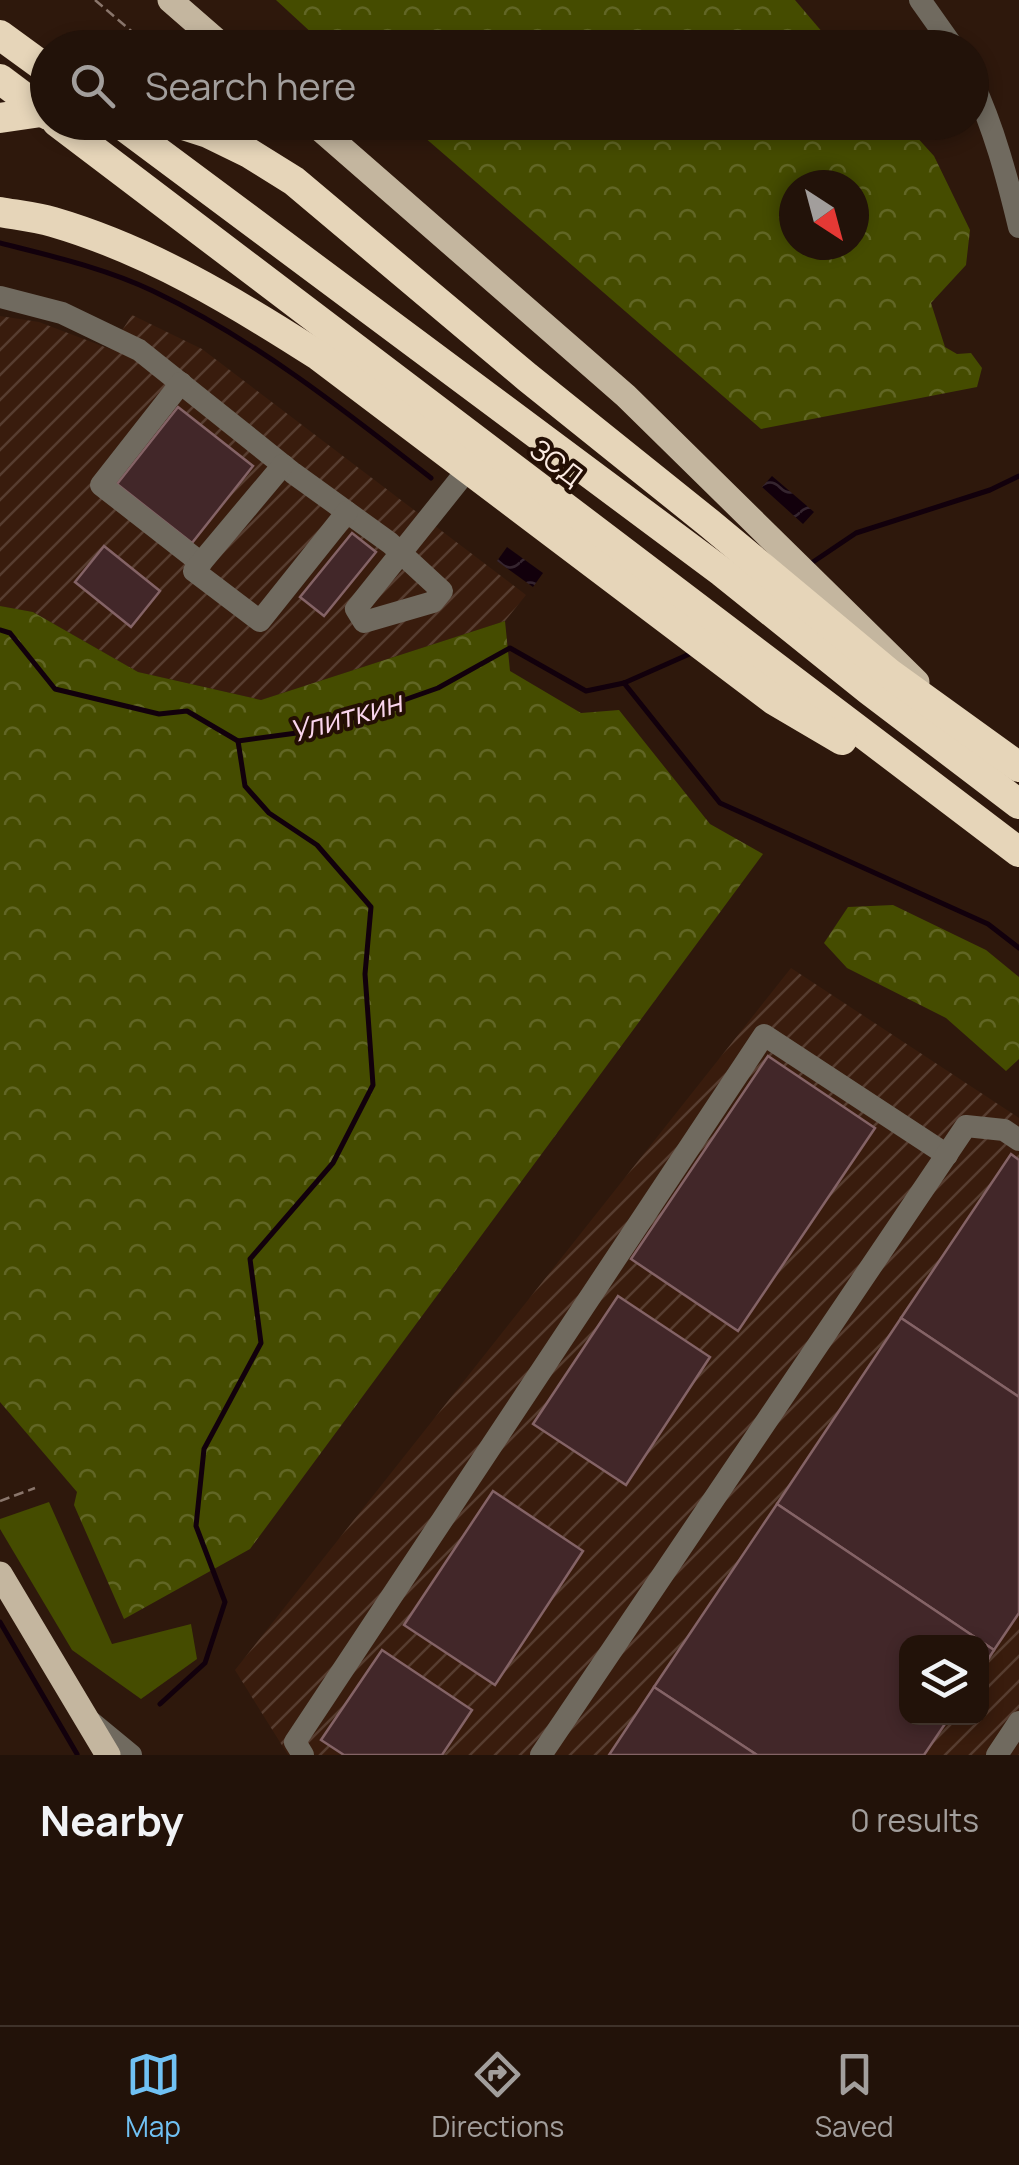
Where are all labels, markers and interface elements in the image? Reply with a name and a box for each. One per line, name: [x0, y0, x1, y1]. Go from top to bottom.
search box: [30, 30, 989, 140]
icon: search: [65, 58, 120, 113]
text: Search here: [145, 59, 356, 111]
north arrow: [779, 170, 869, 260]
street label: ЗСД: [523, 430, 591, 494]
water label: Улиткин: [284, 680, 408, 752]
map controls: [899, 1635, 989, 1725]
button: layers: [899, 1635, 989, 1725]
text: Nearby: [40, 1791, 184, 1849]
text: 0 results: [850, 1798, 979, 1842]
tab: Map: [125, 2047, 181, 2145]
tab: Directions: [432, 2047, 564, 2145]
tab: Saved: [815, 2047, 894, 2145]

